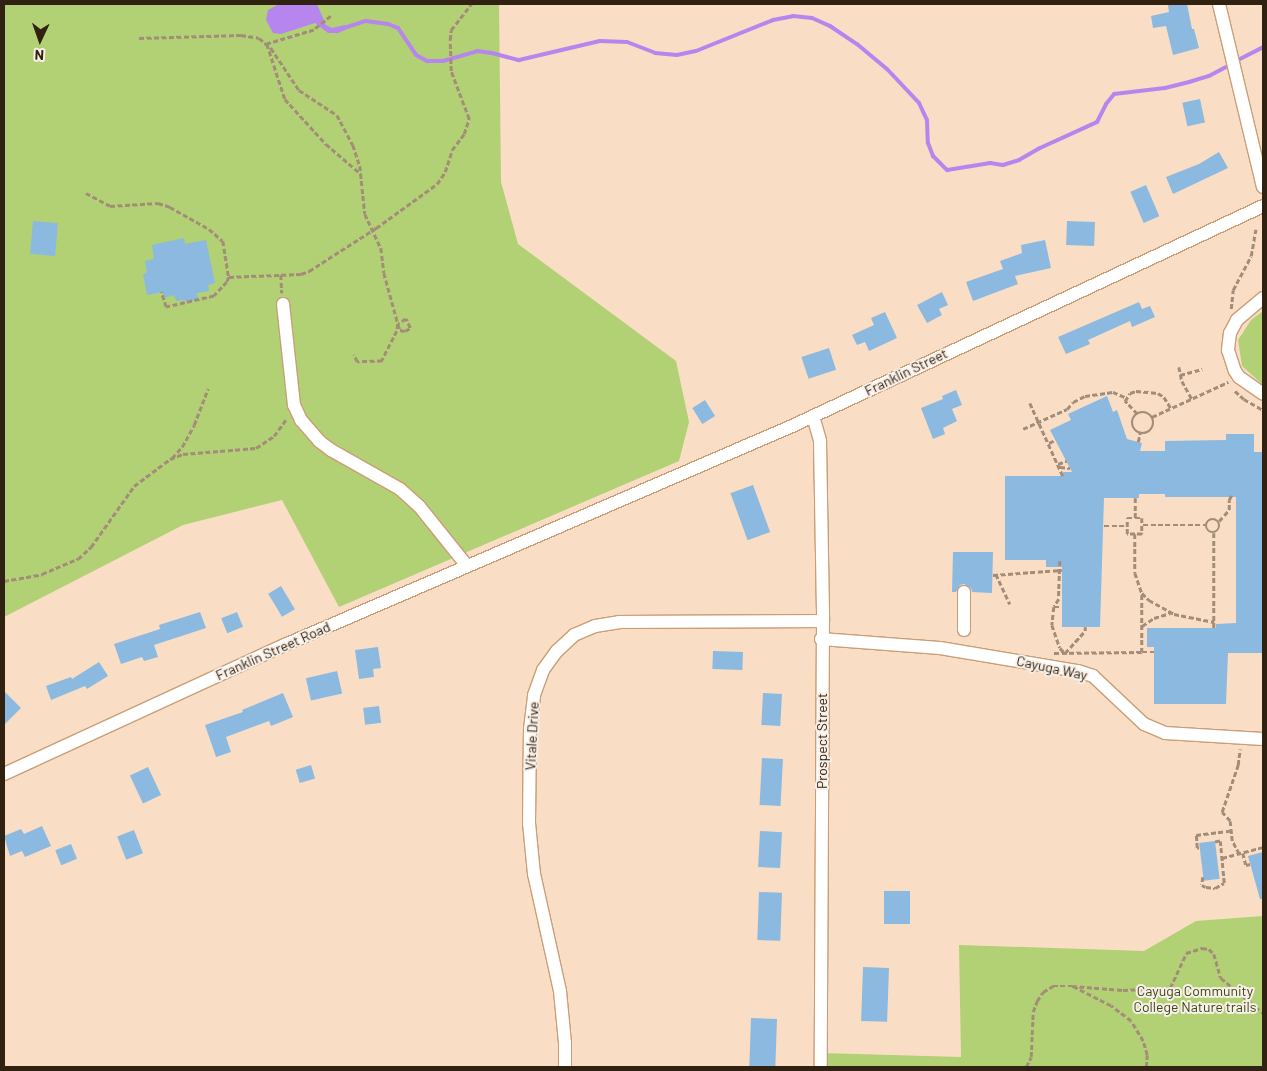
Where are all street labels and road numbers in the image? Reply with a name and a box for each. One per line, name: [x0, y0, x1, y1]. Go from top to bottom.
street label: Franklin Street: [862, 345, 950, 399]
street label: Franklin Street Road: [213, 618, 333, 684]
street label: Cayuga Way: [1015, 652, 1089, 684]
street label: Prospect Street: [814, 693, 830, 789]
street label: Vitale Drive: [522, 701, 542, 771]

